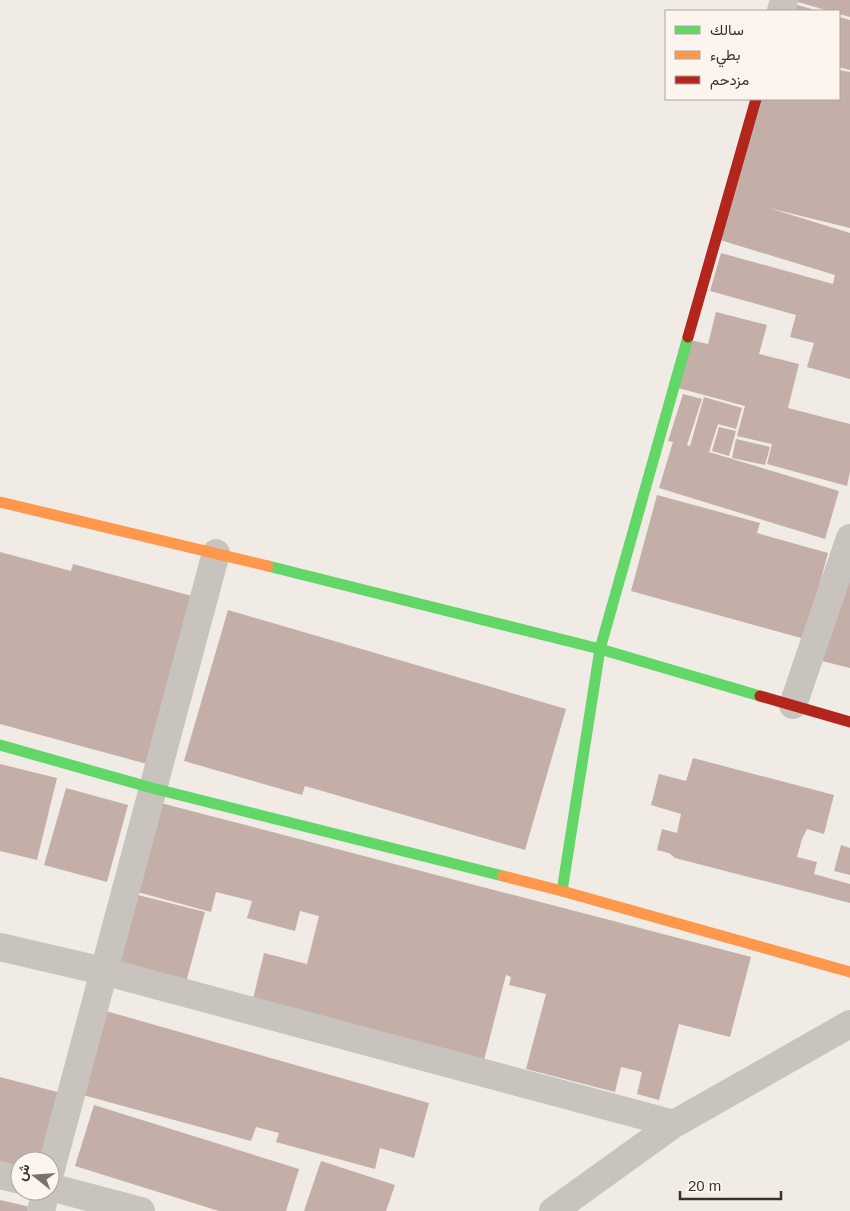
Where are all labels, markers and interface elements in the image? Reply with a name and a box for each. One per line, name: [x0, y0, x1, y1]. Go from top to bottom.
legend: [665, 10, 840, 100]
text: سالك: [710, 21, 744, 38]
text: بطيء: [710, 46, 740, 68]
text: مزدحم: [710, 71, 749, 90]
north arrow: [10, 1151, 60, 1201]
text: ش: [12, 1162, 34, 1183]
scale bar: [680, 1168, 781, 1200]
text: 20 m: [688, 1177, 721, 1194]

